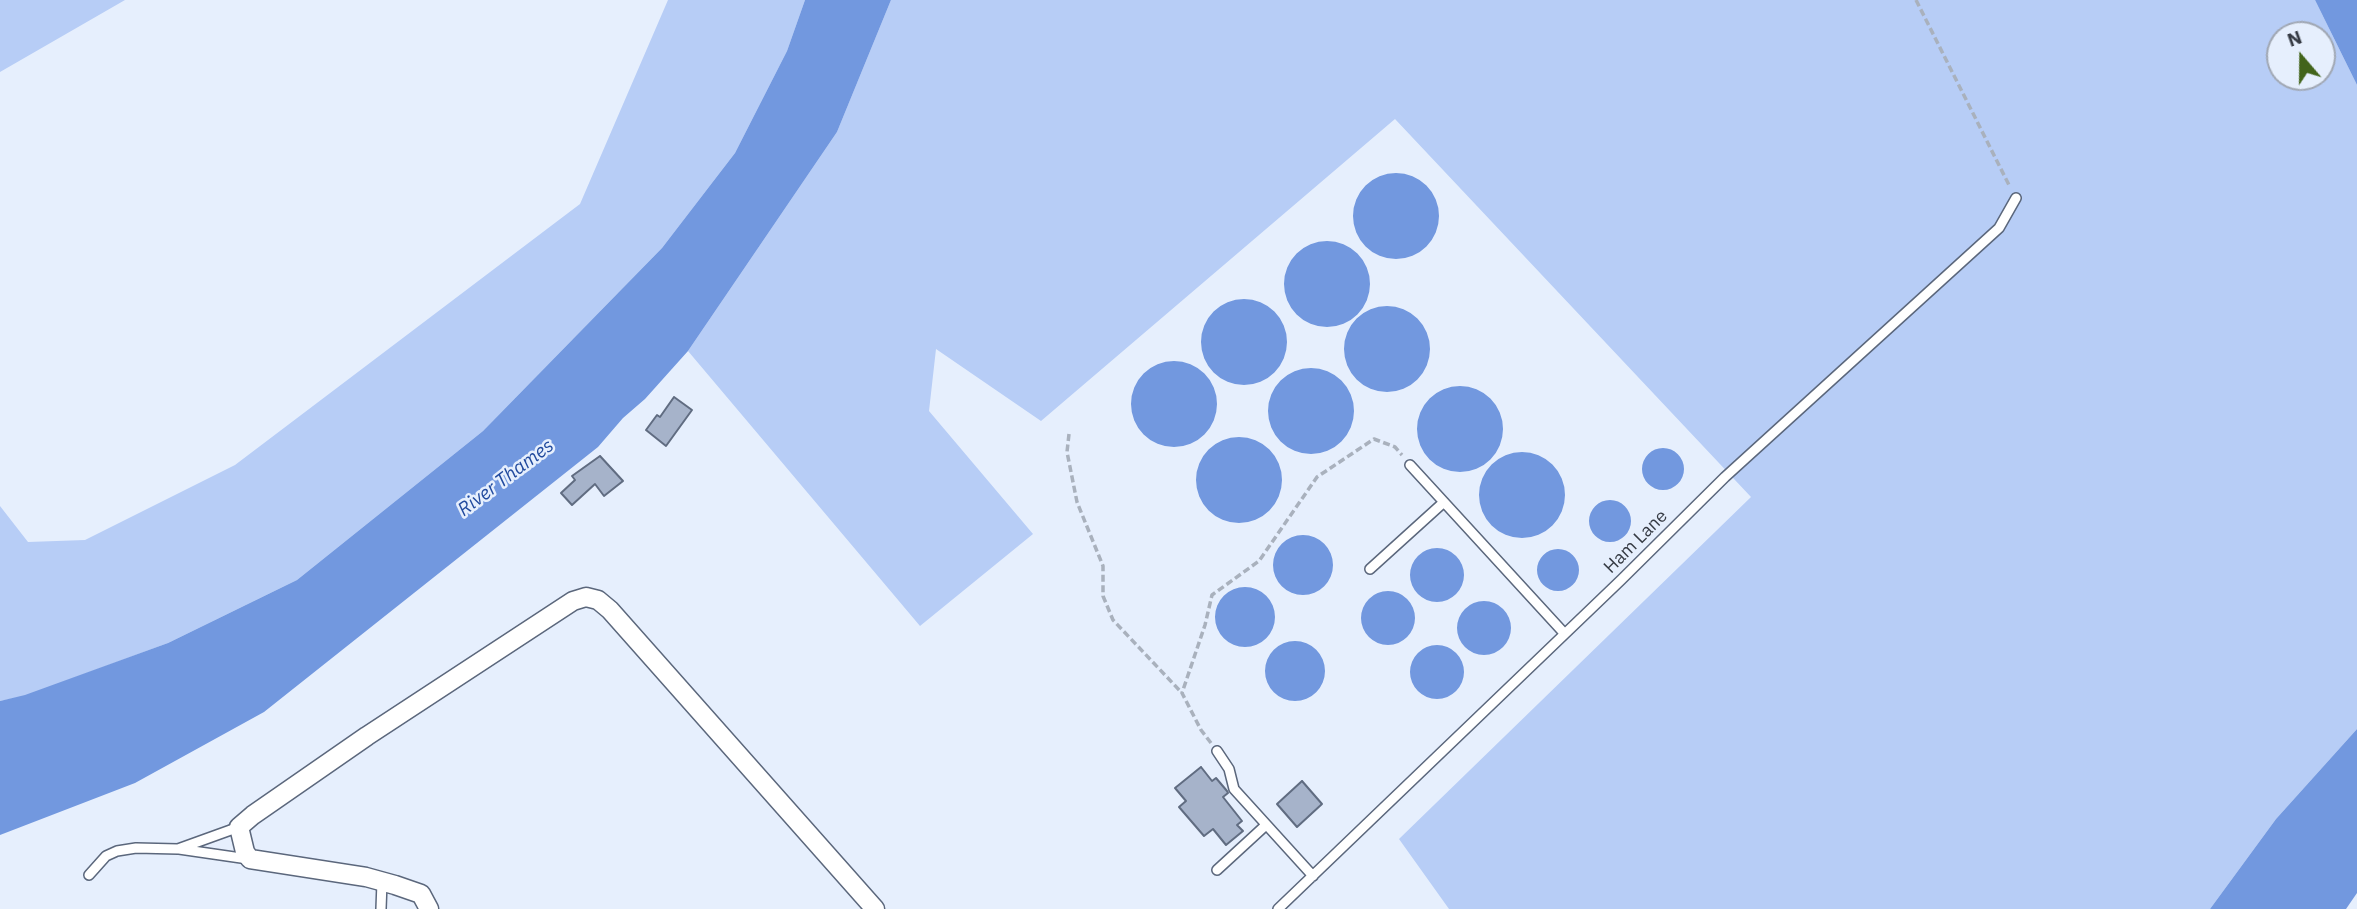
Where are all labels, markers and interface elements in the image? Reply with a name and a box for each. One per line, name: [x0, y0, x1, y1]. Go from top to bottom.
north arrow: [2266, 21, 2336, 91]
text: N: [2284, 25, 2305, 52]
water label: River Thames: [454, 435, 558, 521]
street label: Ham Lane: [1600, 506, 1672, 578]

